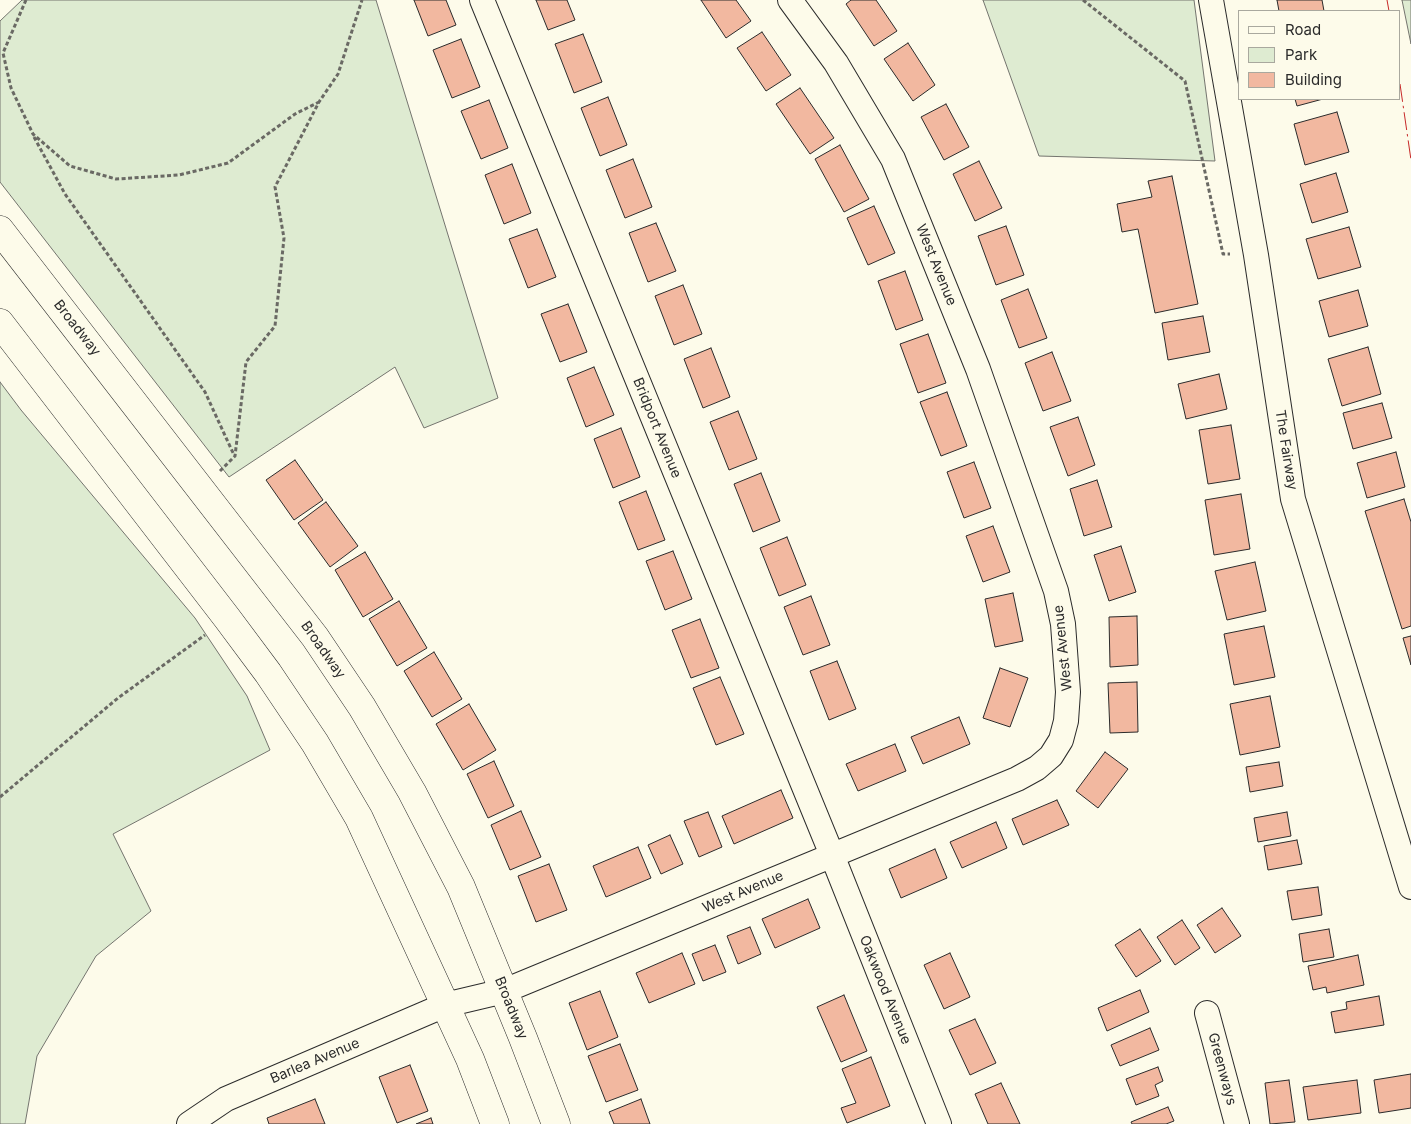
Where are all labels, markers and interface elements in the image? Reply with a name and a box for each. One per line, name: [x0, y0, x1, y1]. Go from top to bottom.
legend: [1238, 10, 1401, 100]
text: Road: [1285, 20, 1321, 39]
text: Park: [1285, 45, 1317, 64]
text: Building: [1285, 70, 1342, 89]
street label: West Avenue: [912, 222, 960, 308]
street label: Broadway: [50, 297, 104, 359]
street label: Bridport Avenue: [629, 375, 685, 481]
street label: The Fairway: [1271, 409, 1301, 491]
street label: West Avenue: [1050, 604, 1076, 692]
street label: Broadway: [297, 618, 349, 682]
street label: West Avenue: [700, 867, 786, 917]
street label: Oakwood Avenue: [855, 933, 915, 1047]
street label: Broadway: [491, 974, 531, 1042]
street label: Greenways: [1204, 1031, 1240, 1107]
street label: Barlea Avenue: [268, 1035, 362, 1087]

